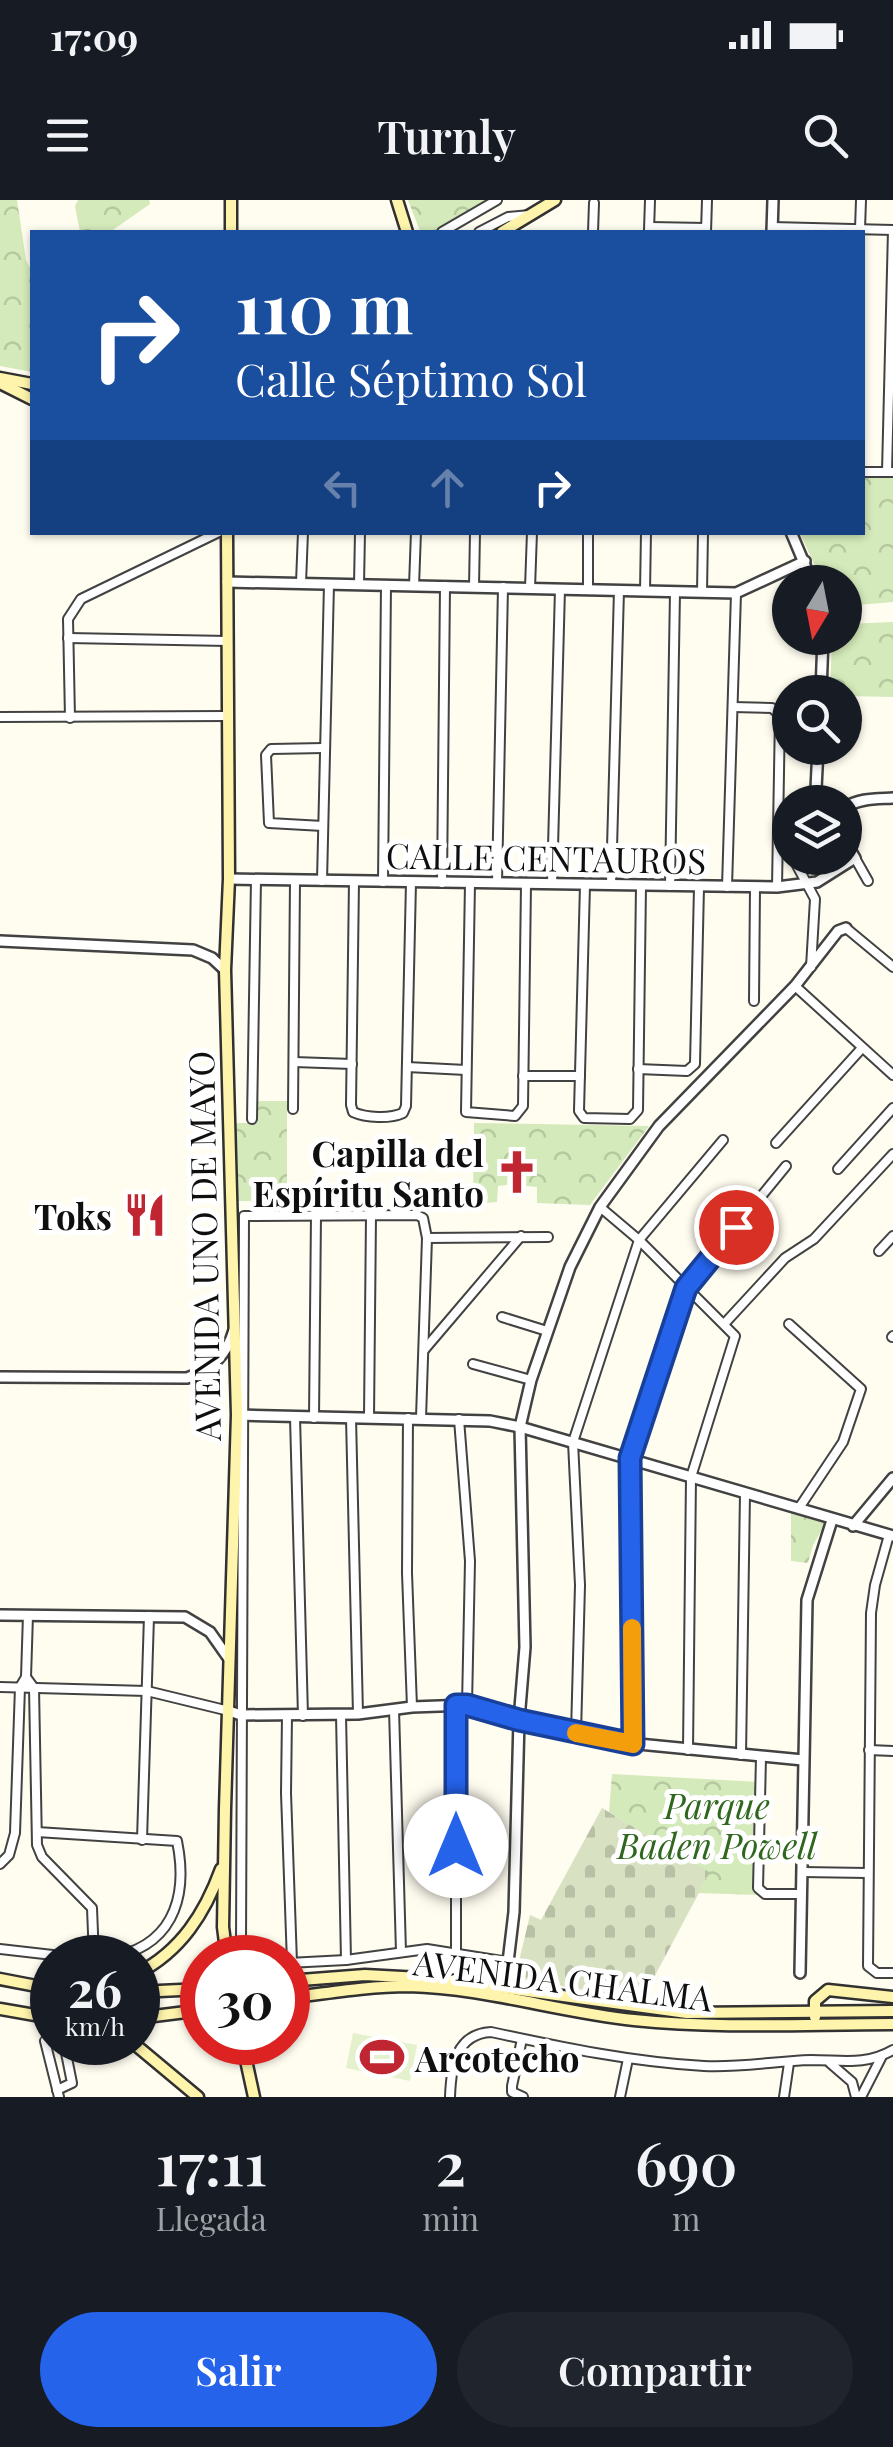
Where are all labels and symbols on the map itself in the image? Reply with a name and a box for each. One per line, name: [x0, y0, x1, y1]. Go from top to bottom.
north arrow: [772, 565, 862, 655]
street label: CALLE CENTAUROS: [385, 831, 707, 883]
street label: AVENIDA UNO DE MAYO: [176, 1051, 230, 1442]
place label: Capilla del Espíritu Santo: [253, 1129, 484, 1216]
church icon: Capilla del Espíritu Santo: [493, 1148, 541, 1196]
pin: [694, 1185, 779, 1270]
restaurant icon: Toks: [121, 1191, 169, 1239]
place label: Toks: [34, 1192, 112, 1239]
park label: Parque Baden Powell: [615, 1781, 818, 1868]
position arrow: [404, 1794, 508, 1898]
speed limit sign: 30: [180, 1935, 310, 2065]
street label: AVENIDA CHALMA: [410, 1937, 716, 2021]
sports icon: Arcotecho: [358, 2033, 406, 2081]
place label: Arcotecho: [414, 2034, 580, 2081]

